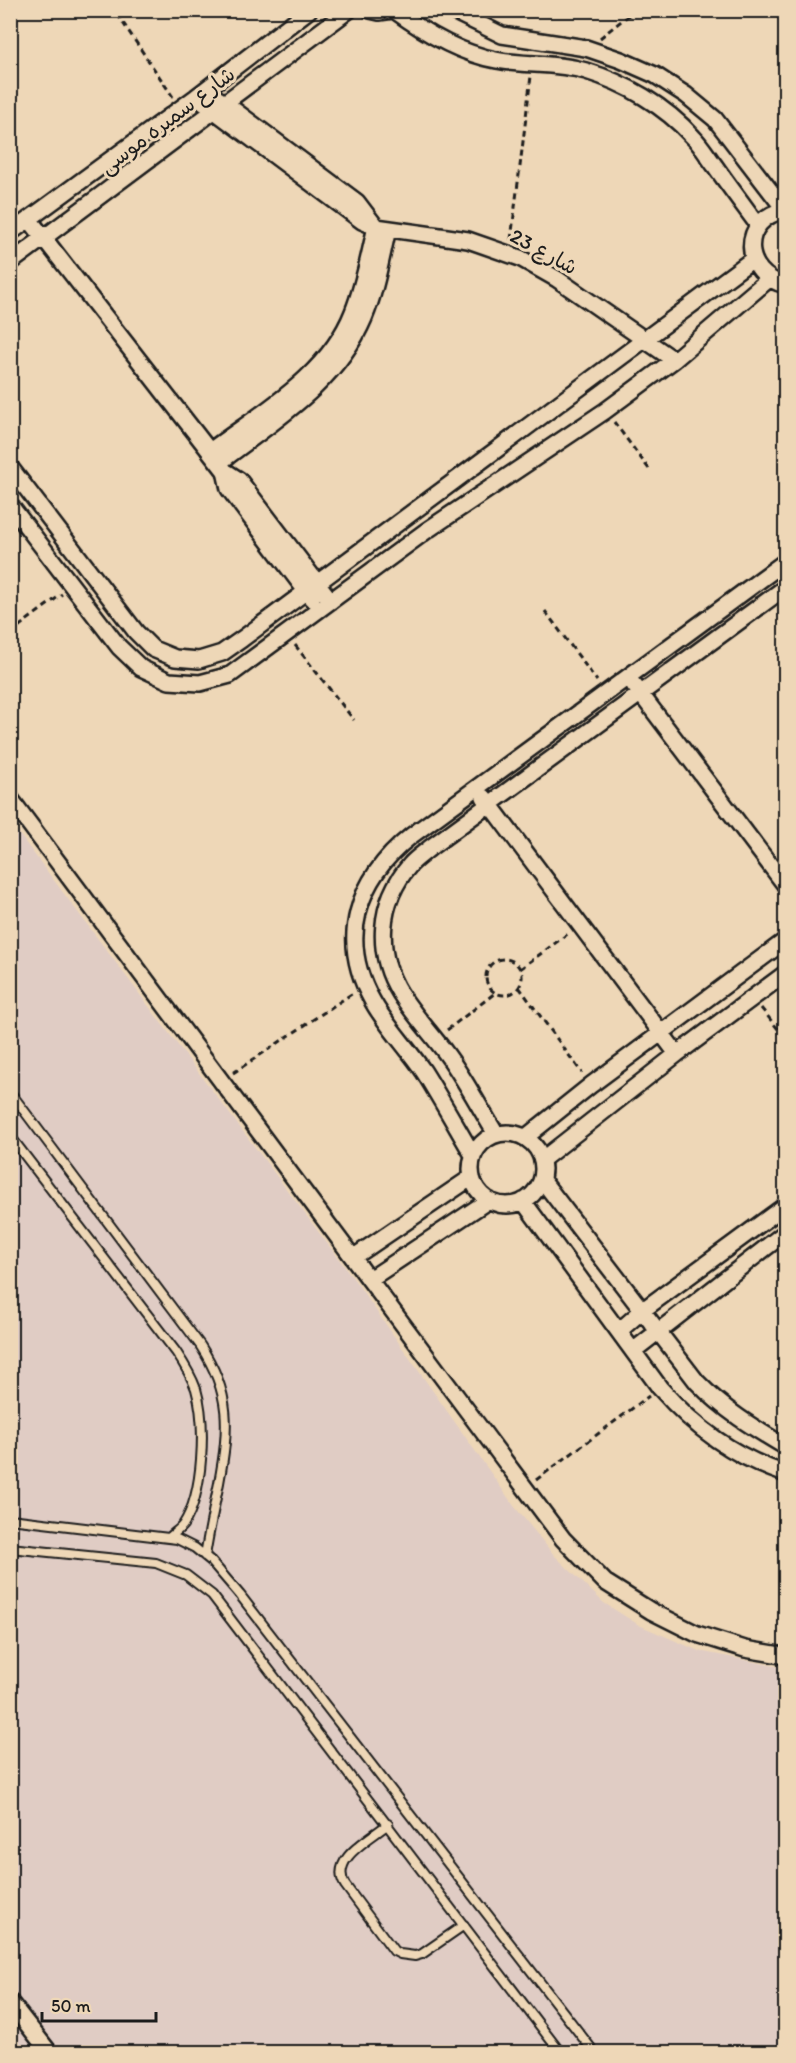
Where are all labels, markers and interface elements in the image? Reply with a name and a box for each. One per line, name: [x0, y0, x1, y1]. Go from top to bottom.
street label: شارع سميره موسى: [95, 61, 241, 181]
street label: شارع 23: [505, 222, 582, 282]
scale bar: [42, 1985, 156, 2023]
text: 50 m: [51, 1995, 91, 2017]

